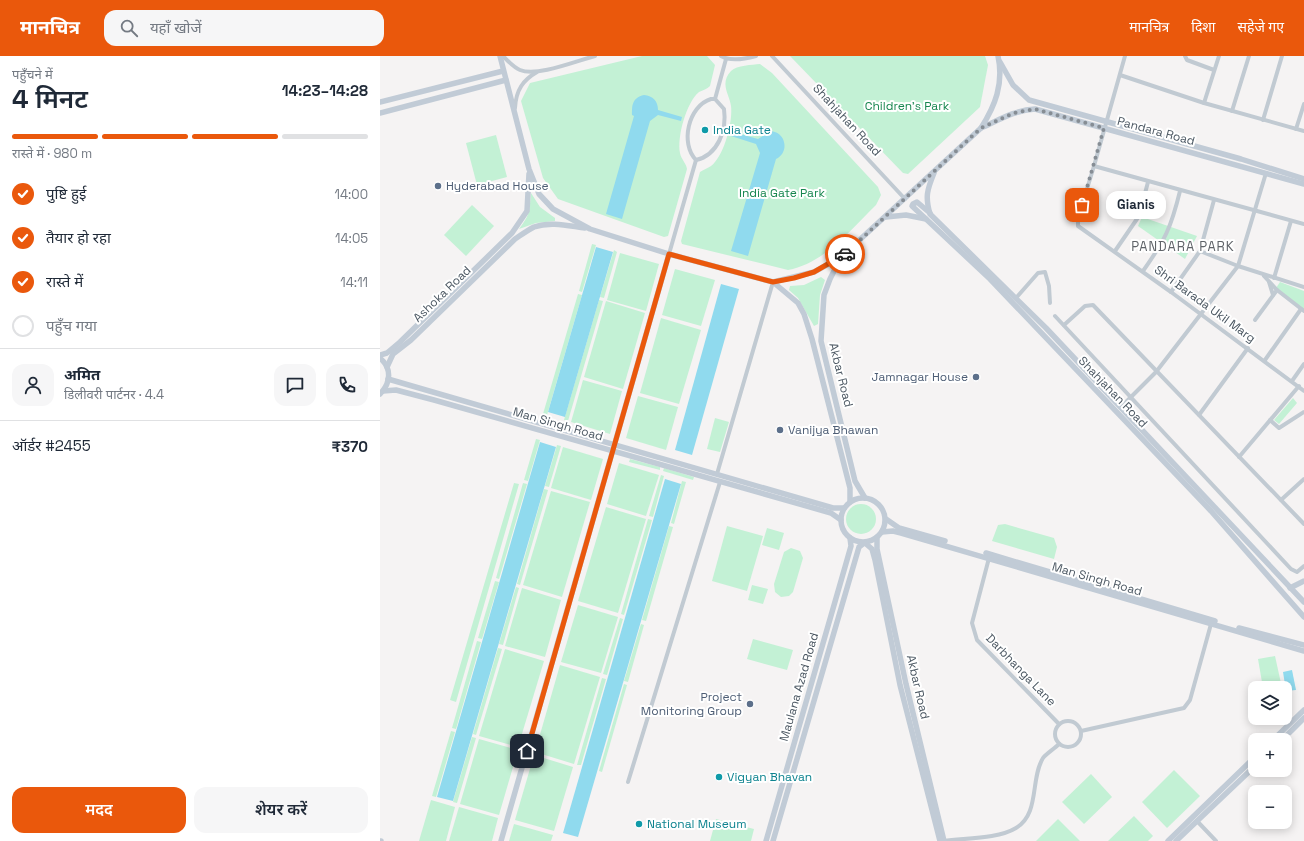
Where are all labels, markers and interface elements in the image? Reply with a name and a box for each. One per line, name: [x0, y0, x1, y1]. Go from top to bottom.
search box: [104, 10, 384, 46]
text: मानचित्र: [20, 15, 80, 40]
icon: search: [118, 17, 140, 39]
text: यहाँ खोजें: [150, 18, 202, 37]
text: मानचित्र: [1129, 18, 1169, 36]
text: दिशा: [1191, 18, 1215, 36]
text: सहेजे गए: [1237, 18, 1284, 36]
text: पहुँचने में: [12, 66, 53, 83]
text: 14:23–14:28: [282, 81, 368, 100]
street label: Shahjahan Road: [809, 81, 885, 159]
text: 4 मिनट: [12, 82, 88, 116]
park label: Children's Park: [865, 98, 950, 114]
street label: Pandara Road: [1115, 113, 1197, 149]
place label: India Gate: [713, 122, 771, 138]
marker: India Gate: [700, 125, 710, 135]
text: रास्ते में · 980 m: [12, 145, 92, 162]
place label: Hyderabad House: [446, 178, 549, 194]
marker: Hyderabad House: [433, 181, 443, 191]
icon: check: [12, 183, 34, 205]
text: पुष्टि हुई: [46, 184, 86, 203]
park label: India Gate Park: [739, 185, 825, 201]
text: 14:00: [334, 186, 368, 203]
pin: [1065, 188, 1099, 222]
callout: Gianis: [1106, 191, 1166, 219]
icon: bag: [1071, 194, 1093, 216]
text: Gianis: [1117, 196, 1155, 213]
icon: check: [12, 227, 34, 249]
text: तैयार हो रहा: [46, 228, 111, 247]
text: 14:05: [335, 230, 368, 247]
courier: [825, 234, 865, 274]
district label: PANDARA PARK: [1131, 238, 1235, 255]
icon: car: [834, 243, 856, 265]
street label: Ashoka Road: [410, 262, 474, 326]
street label: Shri Barada Ukil Marg: [1151, 262, 1259, 346]
icon: check: [12, 271, 34, 293]
text: रास्ते में: [46, 272, 83, 291]
text: 14:11: [340, 274, 368, 291]
text: पहुँच गया: [46, 316, 97, 335]
street label: Akbar Road: [825, 341, 857, 409]
street label: Shahjahan Road: [1075, 353, 1151, 431]
button: person: [12, 364, 54, 406]
button: chat: [274, 364, 316, 406]
button: phone: [326, 364, 368, 406]
text: अमित: [64, 365, 100, 384]
place label: Jamnagar House: [872, 369, 968, 385]
marker: Jamnagar House: [971, 372, 981, 382]
text: डिलीवरी पार्टनर · 4.4: [64, 386, 164, 403]
street label: Man Singh Road: [511, 403, 605, 445]
place label: Vanijya Bhawan: [788, 422, 878, 438]
marker: Vanijya Bhawan: [775, 425, 785, 435]
text: ऑर्डर #2455: [12, 436, 91, 455]
text: ₹370: [332, 437, 368, 456]
street label: Man Singh Road: [1050, 558, 1144, 600]
street label: Maulana Azad Road: [776, 631, 822, 743]
street label: Darbhanga Lane: [982, 631, 1060, 709]
street label: Akbar Road: [903, 653, 933, 721]
map controls: [1248, 681, 1292, 829]
button: layers: [1248, 681, 1292, 725]
place label: Project Monitoring Group: [641, 689, 742, 719]
marker: Project Monitoring Group: [745, 699, 755, 709]
button: +: [1248, 733, 1292, 777]
pin: [510, 734, 544, 768]
icon: home: [516, 740, 538, 762]
place label: Vigyan Bhavan: [727, 769, 812, 785]
marker: Vigyan Bhavan: [714, 772, 724, 782]
button: −: [1248, 785, 1292, 829]
button: मदद: [12, 787, 186, 833]
button: शेयर करें: [194, 787, 368, 833]
place label: National Museum: [647, 816, 746, 832]
marker: National Museum: [634, 819, 644, 829]

